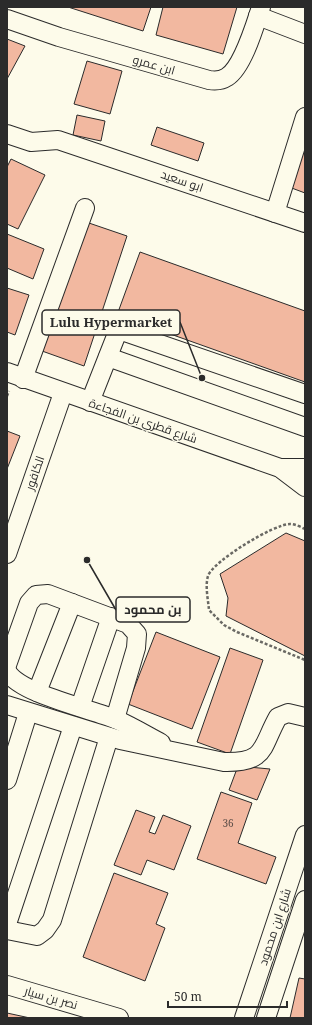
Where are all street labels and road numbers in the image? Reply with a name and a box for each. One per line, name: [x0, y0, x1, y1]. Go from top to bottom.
street label: ابن عمرو: [131, 50, 177, 79]
street label: ابو سعيد: [159, 165, 206, 196]
street label: شارع قطري بن الفجاءة: [86, 394, 200, 449]
street label: الكافور: [20, 453, 48, 493]
street label: شارع ابن محمود: [254, 886, 295, 968]
street label: نصر بن سيار: [22, 982, 80, 1013]

